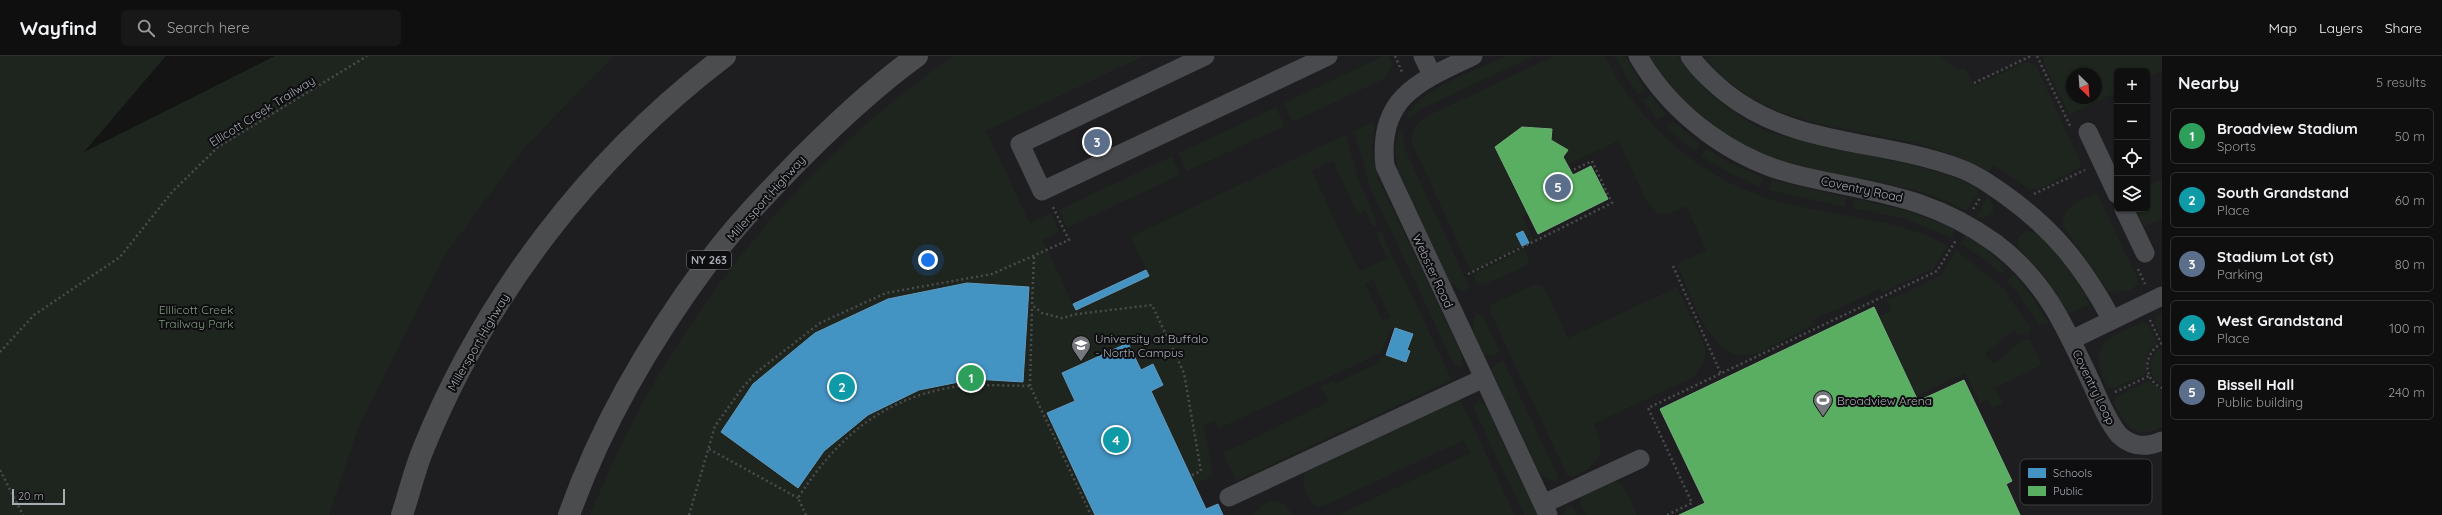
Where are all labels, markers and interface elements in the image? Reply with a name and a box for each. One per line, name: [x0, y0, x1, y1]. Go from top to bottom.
search box: [121, 10, 401, 46]
text: Wayfind: [20, 16, 97, 40]
icon: search: [135, 17, 157, 39]
text: Search here: [167, 18, 250, 37]
text: Map: [2268, 19, 2297, 37]
text: Layers: [2319, 19, 2363, 37]
text: Share: [2385, 19, 2422, 37]
north arrow: [2066, 68, 2102, 104]
map controls: [2114, 68, 2150, 212]
button: +: [2114, 68, 2150, 104]
street label: Ellicott Creek Trailway: [206, 72, 318, 150]
text: Nearby: [2178, 72, 2239, 93]
text: 5 results: [2376, 74, 2426, 90]
button: −: [2114, 104, 2150, 140]
text: Broadview Stadium: [2217, 119, 2358, 138]
pin: 3: [1084, 127, 1110, 157]
text: 1: [2189, 128, 2195, 144]
text: 50 m: [2395, 128, 2425, 144]
text: Sports: [2217, 138, 2256, 154]
button: locate: [2114, 140, 2150, 176]
street label: Millersport Highway: [724, 152, 808, 244]
pin: 5: [1545, 172, 1571, 202]
street label: Coventry Road: [1820, 173, 1904, 205]
button: layers: [2114, 176, 2150, 212]
text: South Grandstand: [2217, 183, 2349, 202]
text: 2: [2188, 192, 2196, 208]
text: 60 m: [2395, 192, 2425, 208]
text: Place: [2217, 202, 2250, 218]
street label: Webster Road: [1409, 232, 1457, 310]
text: Stadium Lot (st): [2217, 247, 2334, 266]
your location: [918, 250, 938, 270]
road number: NY 263: [687, 251, 731, 269]
text: 3: [2189, 256, 2195, 272]
text: 80 m: [2395, 256, 2425, 272]
text: Parking: [2217, 266, 2263, 282]
street label: Millersport Highway: [444, 291, 512, 393]
park label: Elllicott Creek Trailway Park: [158, 302, 234, 331]
text: West Grandstand: [2217, 311, 2343, 330]
text: 4: [2188, 320, 2196, 336]
text: 100 m: [2389, 320, 2425, 336]
text: Place: [2217, 330, 2250, 346]
place label: University at Buffalo - North Campus: [1095, 331, 1208, 360]
school or university icon: University at Buffalo - North Campus: [1070, 334, 1092, 362]
street label: Coventry Loop: [2069, 347, 2119, 427]
pin: 1: [958, 363, 984, 393]
pin: 2: [829, 372, 855, 402]
text: Bissell Hall: [2217, 375, 2294, 394]
text: 5: [2188, 384, 2196, 400]
text: 240 m: [2388, 384, 2425, 400]
sports icon: Broadview Arena: [1812, 389, 1834, 417]
place label: Broadview Arena: [1837, 393, 1932, 408]
text: Public building: [2217, 394, 2303, 410]
pin: 4: [1103, 425, 1129, 455]
legend: [2020, 459, 2152, 505]
text: Schools: [2053, 466, 2092, 480]
text: Public: [2053, 484, 2083, 498]
scale bar: [12, 487, 65, 506]
text: 20 m: [18, 489, 44, 503]

